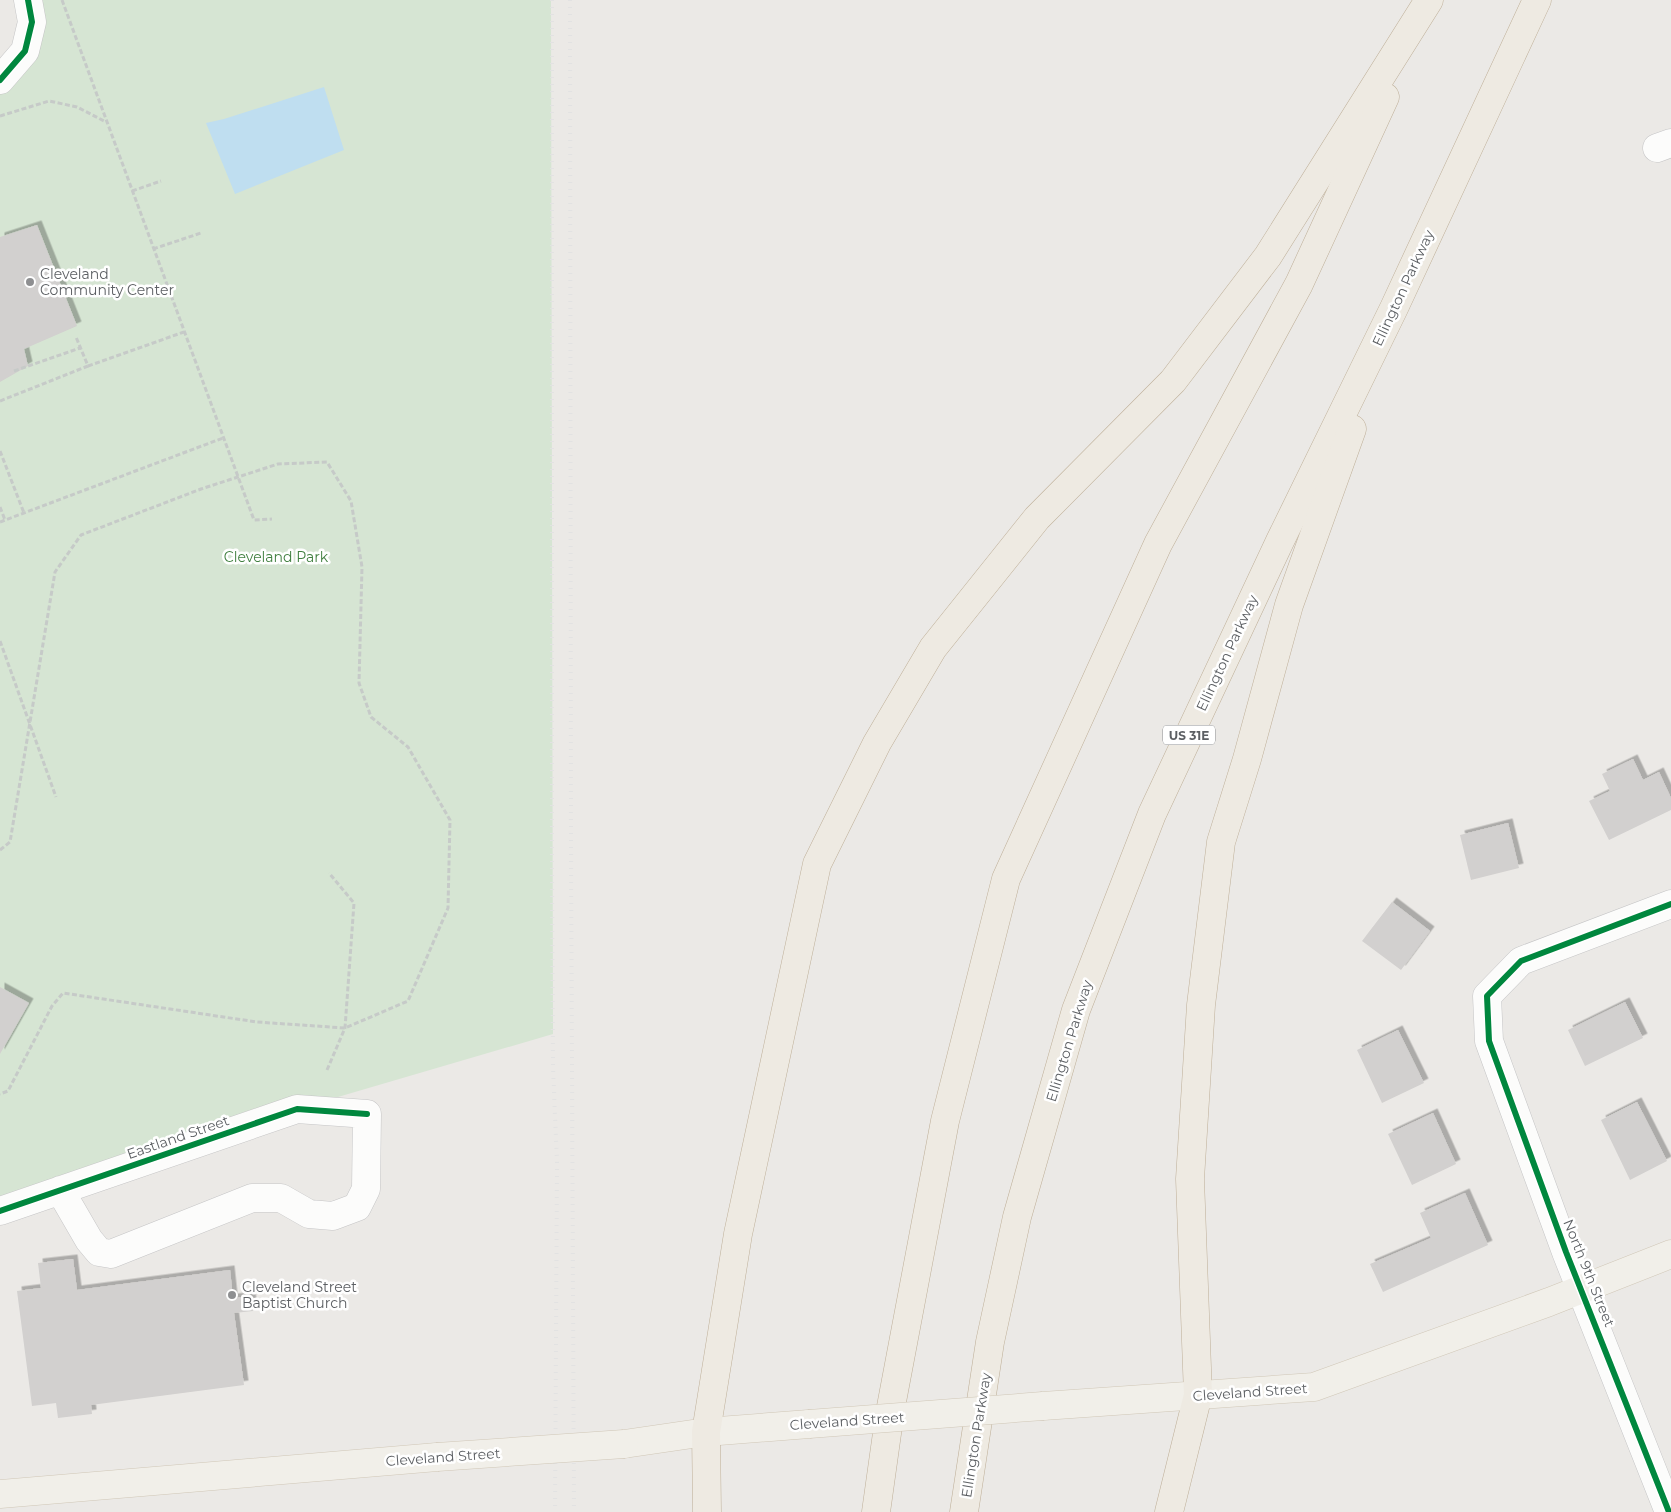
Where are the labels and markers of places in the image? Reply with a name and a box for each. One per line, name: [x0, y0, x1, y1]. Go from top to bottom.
place label: Cleveland Community Center: [40, 265, 174, 299]
marker: Cleveland Community Center: [24, 276, 36, 288]
place label: Cleveland Street Baptist Church: [242, 1278, 357, 1312]
marker: Cleveland Street Baptist Church: [226, 1289, 238, 1301]

